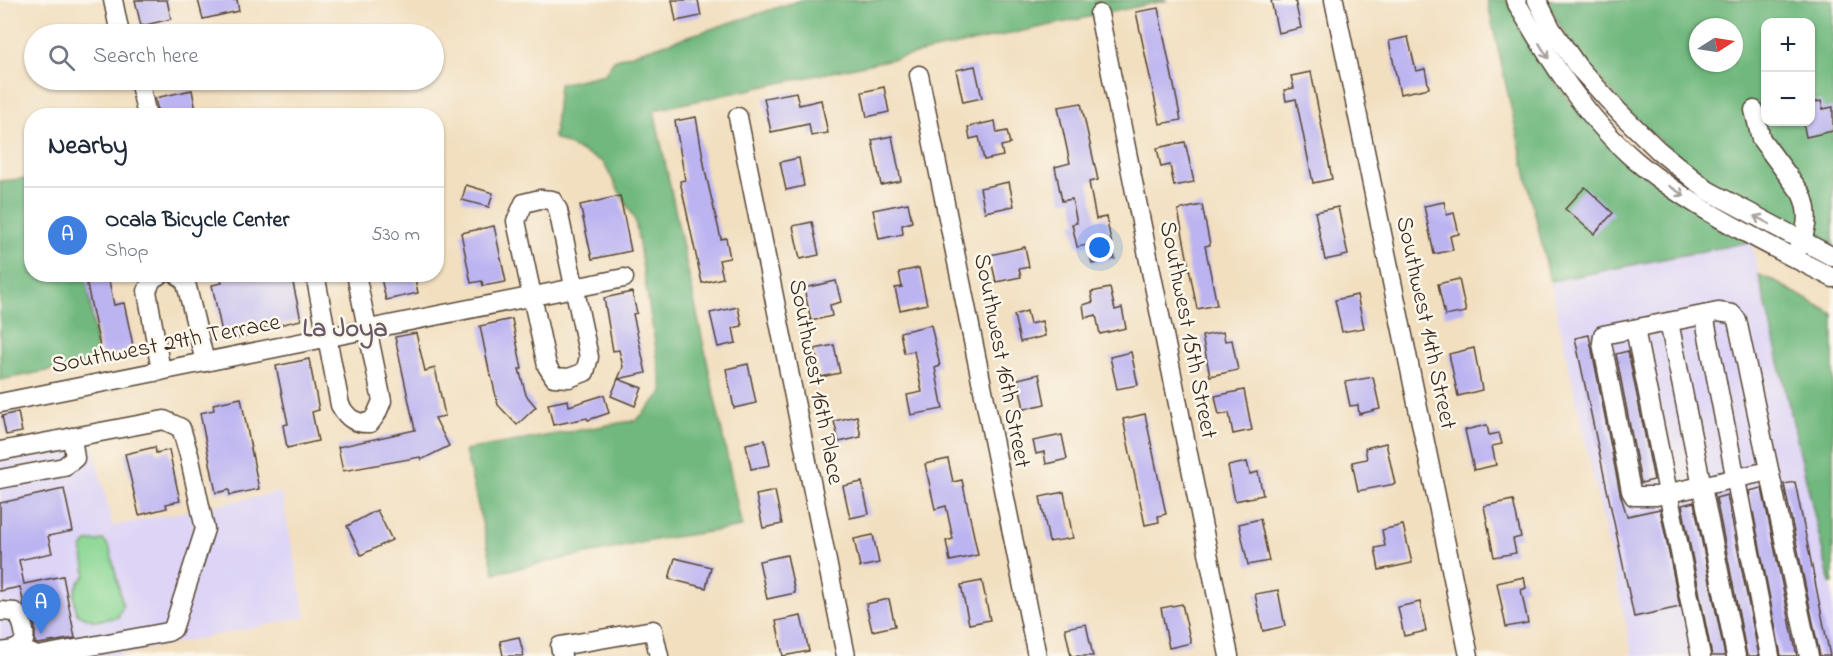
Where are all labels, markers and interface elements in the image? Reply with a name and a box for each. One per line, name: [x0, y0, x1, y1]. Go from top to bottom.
north arrow: [1689, 18, 1743, 72]
map controls: [1761, 18, 1815, 126]
button: +: [1761, 18, 1815, 72]
search box: [24, 24, 444, 90]
icon: search: [45, 41, 78, 74]
text: Search here: [93, 41, 198, 73]
one-way arrow: [1539, 42, 1551, 59]
button: −: [1761, 72, 1815, 126]
text: Nearby: [48, 128, 127, 166]
one-way arrow: [1669, 185, 1686, 198]
text: Ocala Bicycle Center: [105, 205, 289, 237]
street label: Southwest 14th Street: [1385, 213, 1465, 433]
one-way arrow: [1754, 214, 1772, 225]
street label: Southwest 15th Street: [1149, 218, 1225, 442]
text: A: [61, 221, 74, 250]
text: 530 m: [371, 221, 420, 250]
your location: [1085, 233, 1114, 262]
text: Shop: [105, 237, 149, 266]
street label: Southwest 16th Street: [963, 251, 1039, 471]
street label: Southwest 16th Place: [778, 276, 852, 488]
street label: Southwest 29th Terrace: [49, 306, 284, 384]
district label: La Joya: [303, 311, 387, 349]
pin: A: [22, 584, 60, 634]

